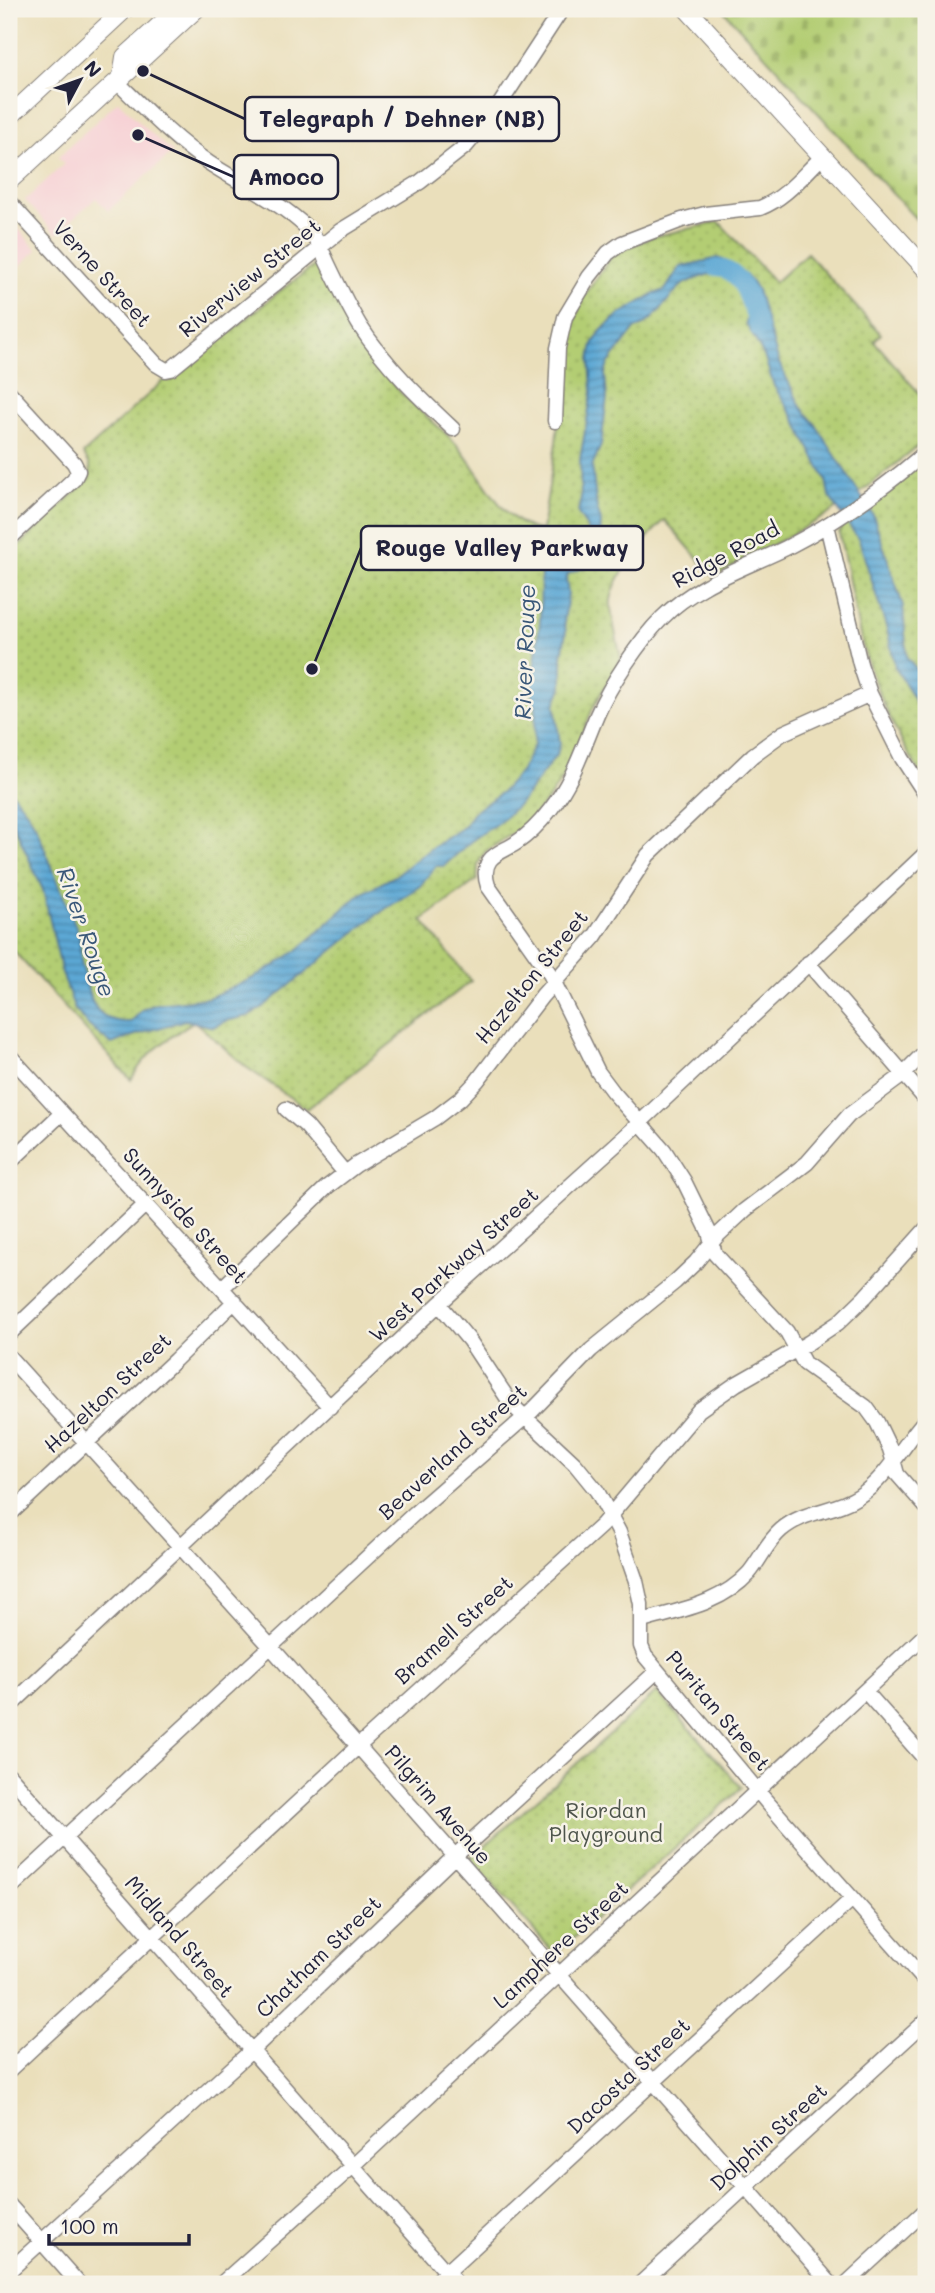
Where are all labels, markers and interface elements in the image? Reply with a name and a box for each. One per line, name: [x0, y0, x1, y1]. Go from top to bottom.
north arrow: [46, 46, 116, 116]
text: N: [79, 55, 107, 82]
callout: Telegraph / Dehner (NB): [245, 97, 559, 141]
text: Telegraph / Dehner (NB): [259, 103, 545, 133]
callout: Amoco: [234, 155, 338, 199]
text: Amoco: [248, 161, 324, 191]
street label: Riverview Street: [173, 211, 326, 342]
street label: Verne Street: [48, 214, 158, 332]
street label: Ridge Road: [667, 514, 783, 593]
callout: Rouge Valley Parkway: [361, 526, 643, 570]
text: Rouge Valley Parkway: [375, 532, 629, 562]
water label: River Rouge: [507, 584, 541, 720]
water label: River Rouge: [51, 863, 123, 1001]
street label: Hazelton Street: [468, 903, 593, 1049]
street label: Sunnyside Street: [118, 1141, 254, 1289]
street label: West Parkway Street: [363, 1181, 543, 1347]
street label: Hazelton Street: [37, 1326, 176, 1458]
street label: Beaverland Street: [372, 1377, 532, 1525]
street label: Bramell Street: [388, 1568, 518, 1689]
street label: Puritan Street: [661, 1644, 777, 1776]
street label: Pilgrim Avenue: [380, 1739, 498, 1869]
park label: Riordan Playground: [549, 1796, 663, 1847]
street label: Midland Street: [120, 1869, 241, 2003]
street label: Lamphere Street: [486, 1874, 633, 2014]
street label: Chatham Street: [249, 1889, 386, 2023]
street label: Dacosta Street: [561, 2011, 695, 2139]
street label: Dolphin Street: [704, 2076, 832, 2196]
scale bar: [49, 2202, 189, 2246]
text: 100 m: [60, 2212, 119, 2239]

